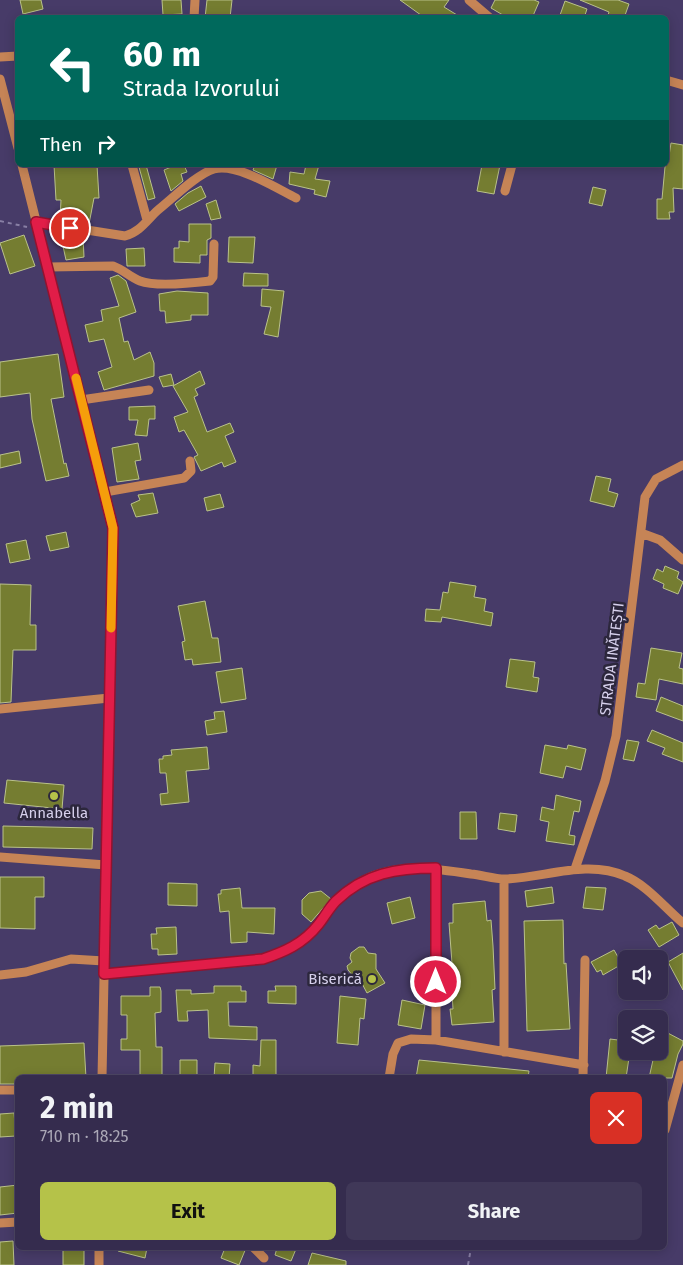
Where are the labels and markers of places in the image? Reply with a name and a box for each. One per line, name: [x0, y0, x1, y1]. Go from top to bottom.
pin: [49, 207, 91, 249]
marker: Annabella: [48, 790, 60, 802]
place label: Annabella: [20, 804, 88, 822]
place label: Biserică: [308, 970, 362, 988]
marker: Biserică: [366, 973, 378, 985]

